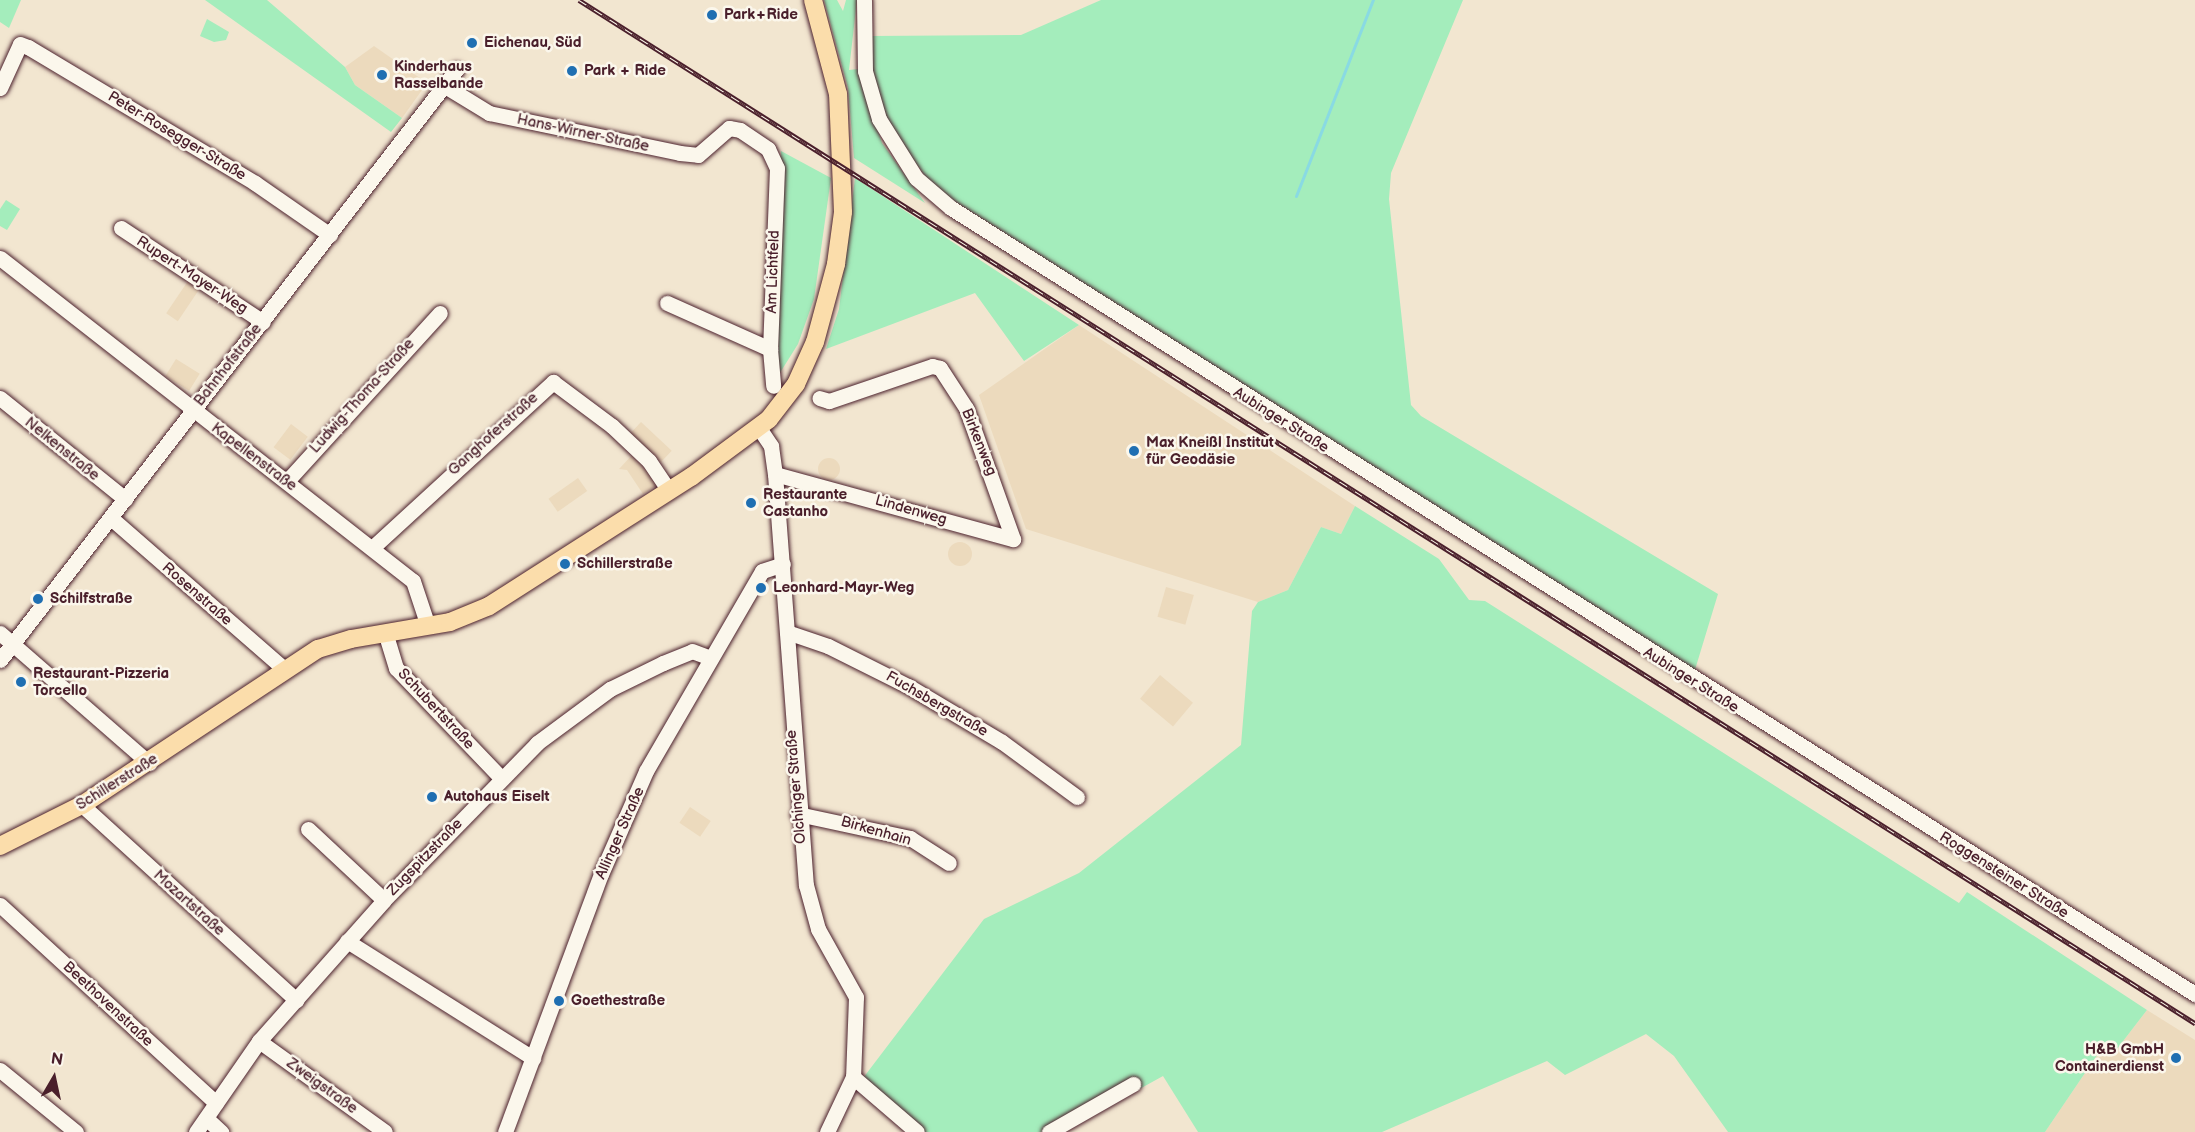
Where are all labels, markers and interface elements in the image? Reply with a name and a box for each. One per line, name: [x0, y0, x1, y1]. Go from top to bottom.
place label: Park+Ride: [724, 6, 798, 24]
marker: Park+Ride: [705, 8, 719, 22]
place label: Eichenau, Süd: [484, 34, 581, 52]
marker: Eichenau, Süd: [465, 36, 479, 50]
place label: Kinderhaus Rasselbande: [394, 57, 483, 92]
place label: Park + Ride: [584, 62, 666, 80]
marker: Park + Ride: [565, 64, 579, 78]
marker: Kinderhaus Rasselbande: [375, 68, 389, 82]
street label: Peter-Rosegger-Straße: [105, 88, 249, 184]
street label: Hans-Wirner-Straße: [515, 110, 651, 156]
street label: Am Lichtfeld: [763, 230, 783, 314]
street label: Rupert-Mayer-Weg: [133, 232, 251, 318]
street label: Bahnhofstraße: [190, 320, 266, 410]
street label: Ludwig-Thoma-Straße: [306, 335, 418, 457]
street label: Aubinger Straße: [1230, 383, 1332, 457]
street label: Ganghoferstraße: [444, 389, 542, 479]
street label: Birkenweg: [957, 406, 1001, 478]
street label: Nelkenstraße: [21, 413, 103, 485]
street label: Kapellenstraße: [208, 419, 300, 495]
place label: Max Kneißl Institut für Geodäsie: [1146, 433, 1274, 468]
marker: Max Kneißl Institut für Geodäsie: [1127, 444, 1141, 458]
place label: Restaurante Castanho: [763, 485, 847, 520]
street label: Lindenweg: [873, 491, 949, 529]
marker: Restaurante Castanho: [744, 496, 758, 510]
place label: Schillerstraße: [577, 555, 673, 573]
marker: Schillerstraße: [558, 557, 572, 571]
street label: Rosenstraße: [158, 559, 236, 629]
place label: Leonhard-Mayr-Weg: [773, 579, 914, 597]
marker: Leonhard-Mayr-Weg: [754, 581, 768, 595]
place label: Schilfstraße: [50, 590, 132, 608]
marker: Schilfstraße: [31, 592, 45, 606]
street label: Aubinger Straße: [1640, 643, 1742, 717]
place label: Restaurant-Pizzeria Torcello: [33, 664, 169, 699]
street label: Schubertstraße: [394, 665, 478, 753]
street label: Fuchsbergstraße: [883, 667, 991, 741]
marker: Restaurant-Pizzeria Torcello: [14, 675, 28, 689]
street label: Olchinger Straße: [782, 729, 810, 845]
street label: Schillerstraße: [73, 750, 161, 814]
street label: Allinger Straße: [592, 784, 648, 882]
place label: Autohaus Eiselt: [444, 788, 550, 806]
marker: Autohaus Eiselt: [425, 790, 439, 804]
street label: Birkenhain: [839, 812, 913, 850]
street label: Zugspitzstraße: [384, 815, 466, 899]
street label: Roggensteiner Straße: [1936, 828, 2072, 922]
street label: Mozartstraße: [150, 866, 228, 940]
street label: Beethovenstraße: [59, 958, 157, 1050]
place label: Goethestraße: [571, 992, 665, 1010]
marker: Goethestraße: [552, 994, 566, 1008]
place label: H&B GmbH Containerdienst: [2055, 1040, 2164, 1075]
north arrow: [24, 1048, 84, 1108]
text: N: [49, 1049, 64, 1070]
marker: H&B GmbH Containerdienst: [2169, 1051, 2183, 1065]
street label: Zweigstraße: [283, 1054, 361, 1118]

